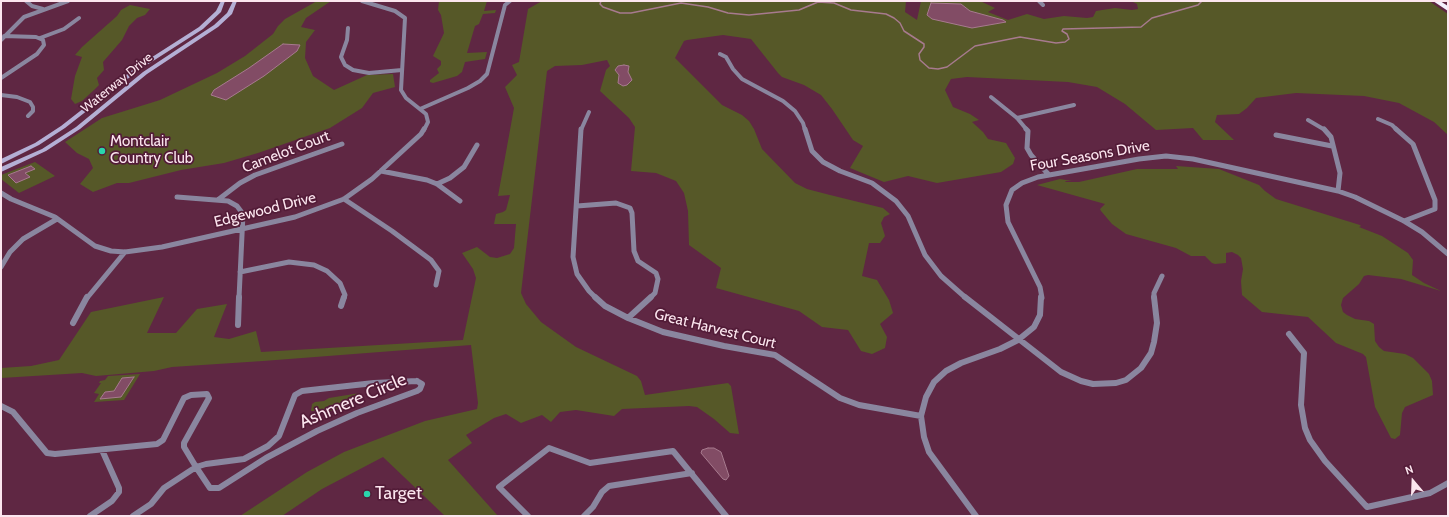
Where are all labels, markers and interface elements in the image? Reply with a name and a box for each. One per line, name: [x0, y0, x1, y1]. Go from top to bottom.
street label: Waterway Drive: [78, 50, 156, 116]
street label: Camelot Court: [240, 127, 332, 177]
place label: Montclair Country Club: [110, 133, 193, 168]
street label: Four Seasons Drive: [1029, 137, 1151, 175]
marker: Montclair Country Club: [97, 146, 107, 156]
street label: Edgewood Drive: [212, 189, 318, 231]
street label: Great Harvest Court: [652, 305, 778, 353]
street label: Ashmere Circle: [296, 369, 410, 433]
north arrow: [1393, 461, 1433, 501]
text: N: [1403, 462, 1415, 478]
place label: Target: [375, 483, 422, 505]
marker: Target: [362, 489, 372, 499]

